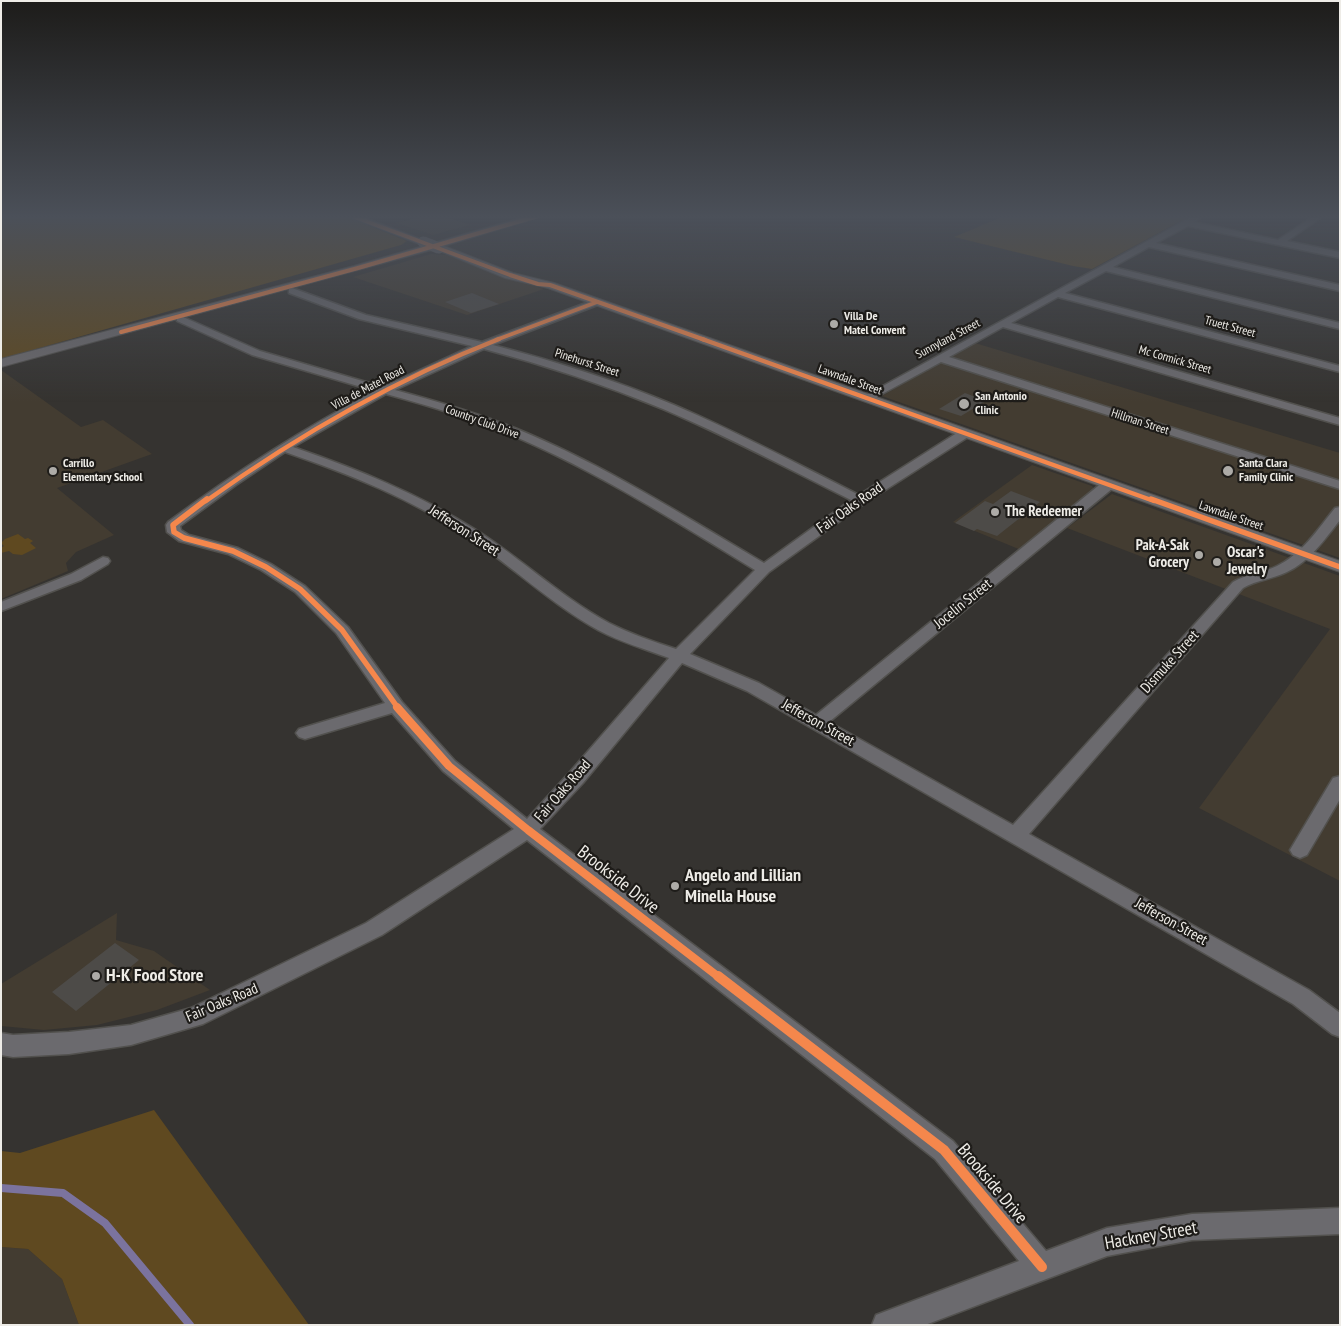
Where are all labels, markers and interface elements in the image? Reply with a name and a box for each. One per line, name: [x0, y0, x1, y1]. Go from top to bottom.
place label: Villa De Matel Convent: [844, 310, 906, 338]
street label: Truett Street: [1203, 313, 1257, 341]
street label: Sunnyland Street: [913, 316, 983, 362]
marker: Villa De Matel Convent: [828, 318, 840, 330]
street label: Mc Cormick Street: [1137, 343, 1213, 377]
street label: Pinehurst Street: [553, 346, 621, 380]
street label: Lawndale Street: [816, 362, 884, 398]
street label: Villa de Matel Road: [329, 363, 407, 413]
place label: San Antonio Clinic: [975, 390, 1027, 418]
marker: San Antonio Clinic: [957, 397, 971, 411]
street label: Country Club Drive: [443, 402, 521, 442]
street label: Hillman Street: [1109, 406, 1171, 438]
place label: Carrillo Elementary School: [63, 457, 142, 485]
place label: Santa Clara Family Clinic: [1239, 457, 1293, 485]
marker: Santa Clara Family Clinic: [1221, 464, 1235, 478]
marker: Carrillo Elementary School: [47, 465, 59, 477]
street label: Fair Oaks Road: [813, 479, 887, 537]
street label: Lawndale Street: [1197, 498, 1265, 534]
street label: Jefferson Street: [426, 502, 502, 560]
place label: The Redeemer: [1005, 503, 1082, 521]
marker: The Redeemer: [989, 506, 1001, 518]
place label: Pak-A-Sak Grocery: [1136, 537, 1189, 572]
place label: Oscar's Jewelry: [1227, 544, 1267, 579]
marker: Pak-A-Sak Grocery: [1193, 549, 1205, 561]
marker: Oscar's Jewelry: [1211, 556, 1223, 568]
street label: Jocelin Street: [931, 575, 995, 633]
street label: Dismuke Street: [1137, 627, 1203, 697]
street label: Jefferson Street: [779, 696, 857, 750]
street label: Fair Oaks Road: [531, 756, 595, 826]
street label: Brookside Drive: [573, 841, 663, 919]
place label: Angelo and Lillian Minella House: [685, 865, 801, 908]
marker: Angelo and Lillian Minella House: [669, 880, 681, 892]
street label: Jefferson Street: [1132, 895, 1210, 949]
place label: H-K Food Store: [106, 965, 203, 987]
marker: H-K Food Store: [90, 970, 102, 982]
street label: Fair Oaks Road: [183, 980, 261, 1026]
street label: Brookside Drive: [952, 1140, 1032, 1228]
street label: Hackney Street: [1103, 1217, 1199, 1255]

